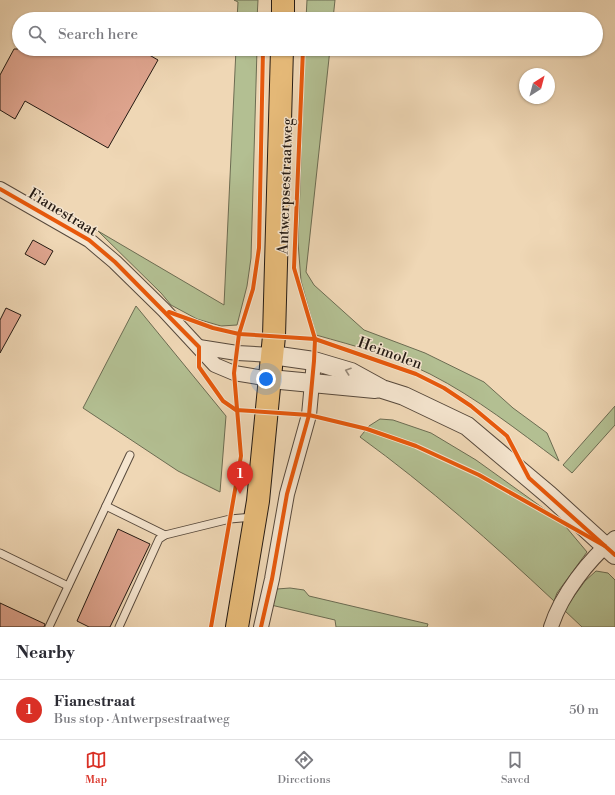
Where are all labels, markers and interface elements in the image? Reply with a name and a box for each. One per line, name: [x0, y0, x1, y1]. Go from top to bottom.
search box: [12, 12, 603, 56]
icon: search: [26, 23, 48, 45]
text: Search here: [58, 25, 138, 44]
north arrow: [519, 68, 555, 104]
street label: Antwerpsestraatweg: [274, 117, 297, 256]
street label: Fianestraat: [25, 184, 102, 241]
street label: Heimolen: [355, 333, 425, 374]
one-way arrow: [345, 368, 352, 376]
your location: [256, 369, 276, 389]
pin: 1: [227, 461, 253, 494]
text: Nearby: [16, 642, 75, 664]
text: Fianestraat: [54, 692, 135, 711]
text: 1: [26, 702, 32, 718]
text: 50 m: [569, 702, 599, 718]
text: Bus stop · Antwerpsestraatweg: [54, 711, 230, 727]
tab: Map: [85, 749, 107, 787]
tab: Directions: [278, 749, 331, 787]
tab: Saved: [501, 749, 530, 787]

